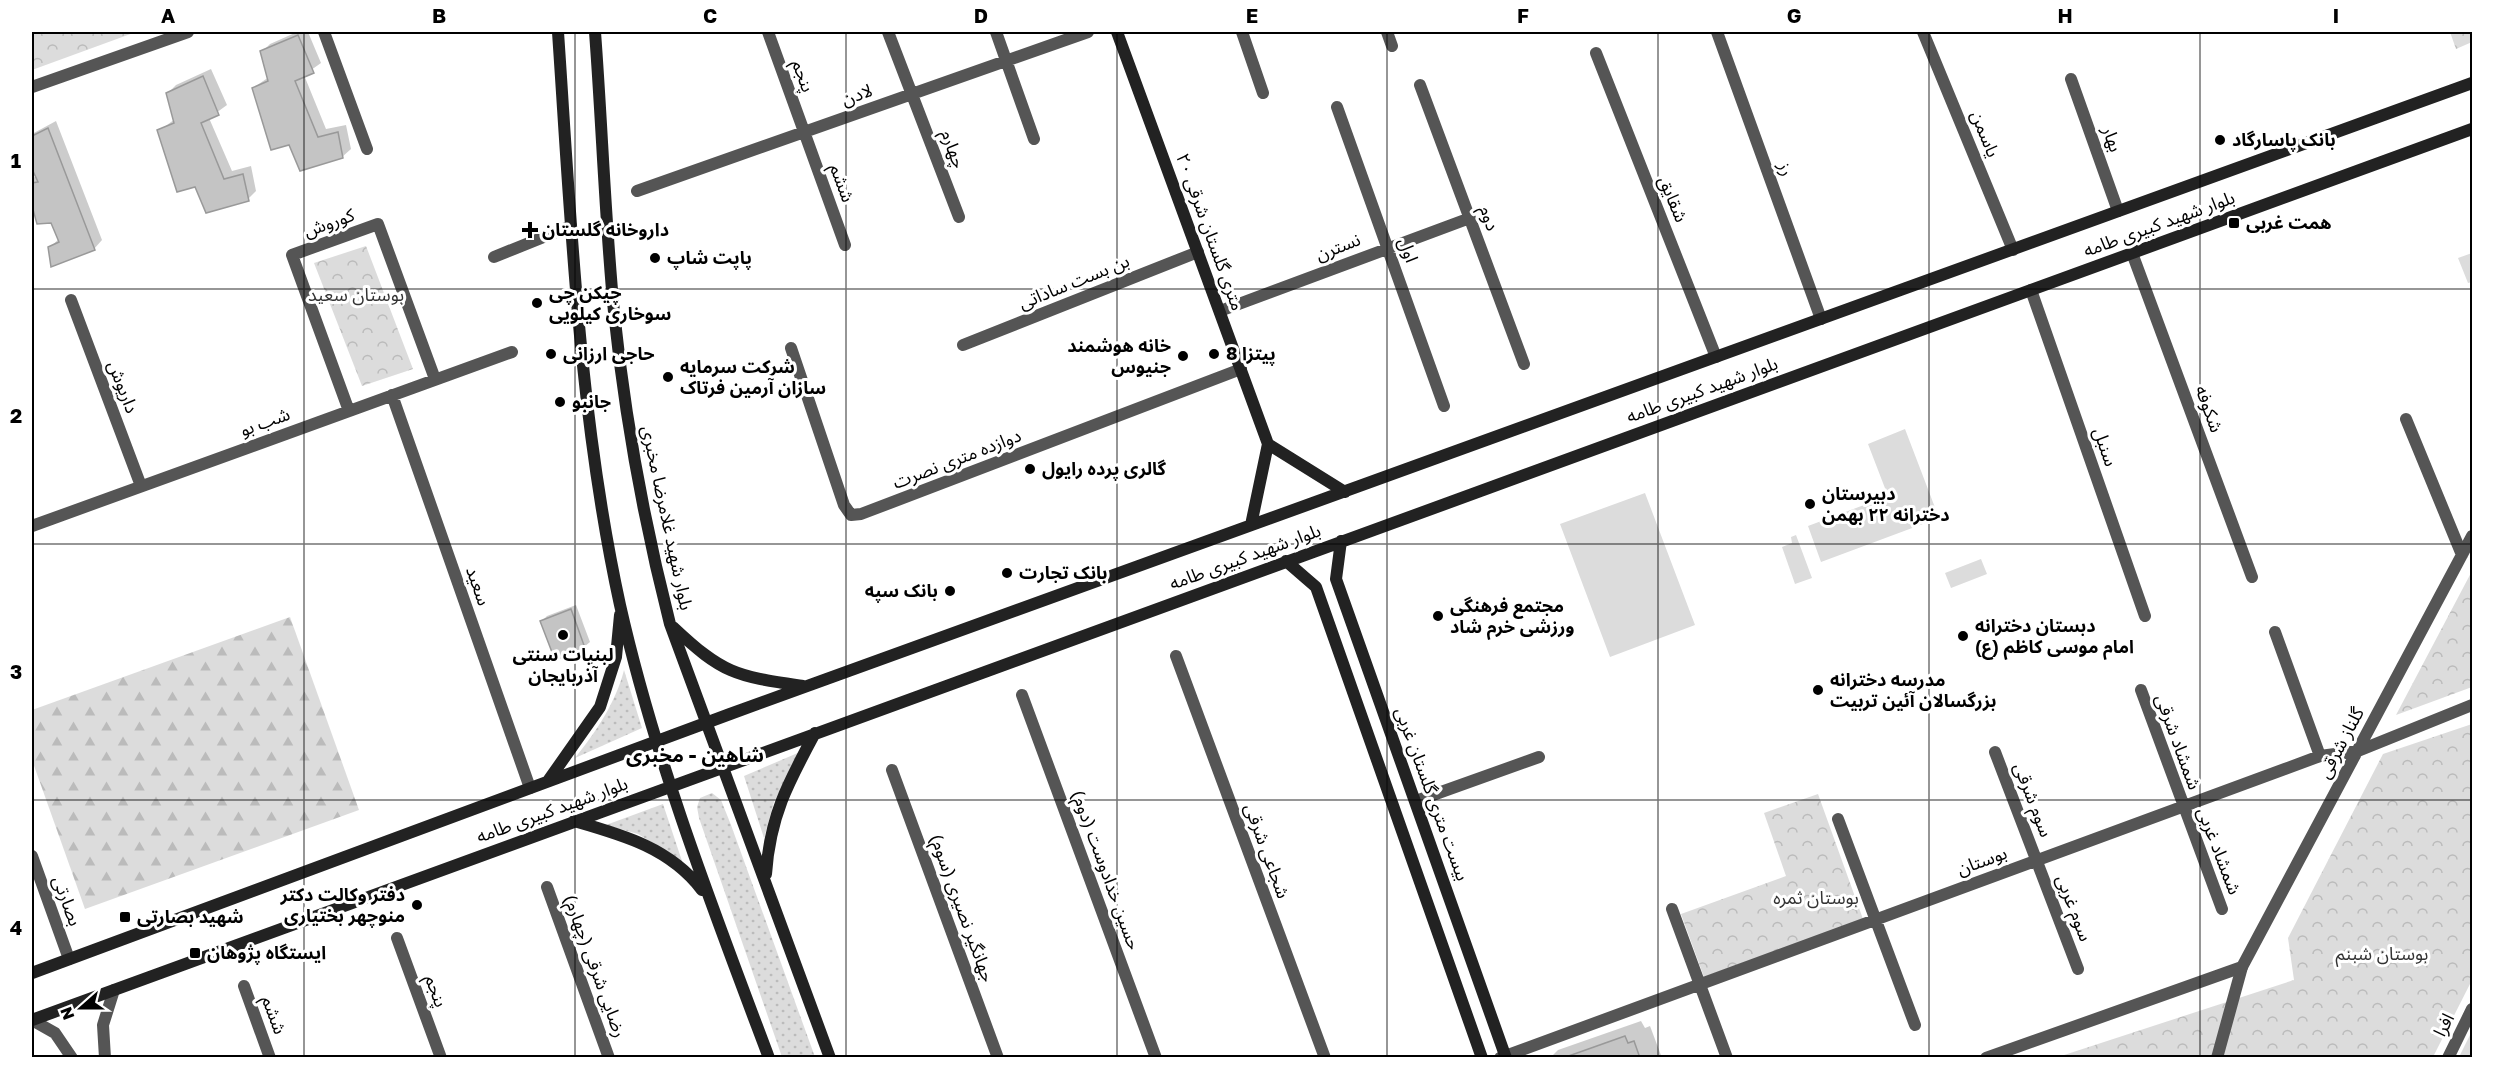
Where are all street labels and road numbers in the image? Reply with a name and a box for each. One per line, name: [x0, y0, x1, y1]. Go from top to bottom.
street label: پنجم: [785, 56, 820, 96]
street label: لادن: [838, 78, 876, 111]
street label: یاسمن: [1966, 107, 2005, 161]
street label: بهار: [2097, 122, 2128, 155]
street label: چهارم: [933, 126, 971, 172]
street label: ۲۰ متری گلستان شرقی: [1171, 150, 1250, 314]
street label: رز: [1773, 158, 1800, 179]
street label: ششم: [823, 160, 860, 206]
street label: شقایق: [1654, 172, 1693, 225]
street label: بلوار شهید کبیری طامه: [2080, 185, 2238, 262]
street label: دوم: [1472, 202, 1505, 235]
street label: کوروش: [300, 203, 358, 242]
street label: نسترن: [1312, 227, 1364, 266]
street label: اول: [1393, 234, 1424, 265]
street label: بن بست ساداتی: [1015, 249, 1133, 314]
street label: بلوار شهید کبیری طامه: [1623, 351, 1781, 428]
street label: داریوش: [103, 357, 144, 416]
street label: شکوفه: [2190, 382, 2229, 436]
street label: شب بو: [237, 402, 293, 441]
street label: دوازده متری نصرت: [889, 423, 1024, 494]
street label: بلوار شهید غلامرضا مخبری: [637, 424, 698, 612]
street label: سنبل: [2088, 424, 2123, 469]
street label: بلوار شهید کبیری طامه: [1166, 518, 1324, 595]
street label: سعید: [462, 563, 496, 608]
street label: شمشاد شرقی: [2151, 691, 2206, 793]
street label: گلناز شرقی: [2312, 703, 2369, 782]
street label: بیست متری گلستان غربی: [1390, 704, 1475, 884]
street label: سوم شرقی: [2006, 759, 2058, 841]
street label: بلوار شهید کبیری طامه: [473, 771, 631, 848]
street label: حسین خدادوست (دوم): [1064, 787, 1146, 954]
street label: شجاعی شرقی: [1240, 800, 1295, 902]
street label: شمشاد غربی: [2192, 804, 2247, 898]
street label: جهانگیر نصیری (سوم): [922, 830, 1000, 986]
street label: بوستان: [1954, 841, 2010, 880]
street label: سوم غربی: [2048, 871, 2098, 945]
street label: بصارتی: [48, 873, 87, 929]
street label: رضایی شرقی (چهارم): [556, 891, 632, 1041]
street label: پنجم: [418, 971, 453, 1011]
street label: ششم: [255, 992, 292, 1038]
street label: افرا: [2428, 1009, 2459, 1040]

